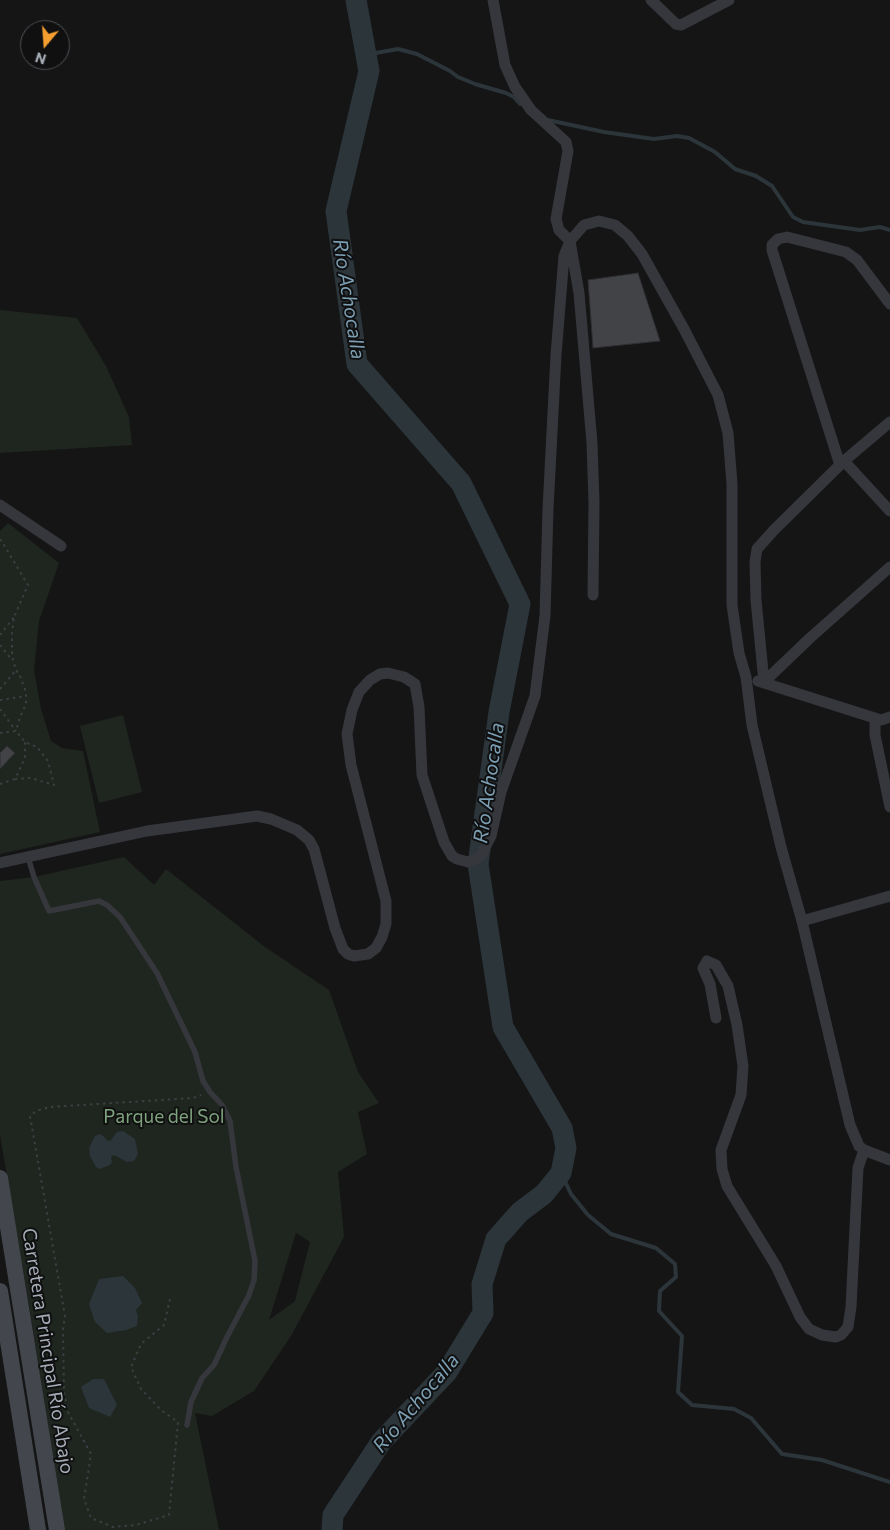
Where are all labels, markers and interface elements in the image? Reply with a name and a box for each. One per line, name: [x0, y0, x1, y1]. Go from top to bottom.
north arrow: [20, 20, 70, 70]
text: N: [33, 49, 48, 68]
water label: Río Achocalla: [328, 237, 370, 361]
water label: Río Achocalla: [469, 721, 509, 845]
park label: Parque del Sol: [103, 1106, 225, 1128]
street label: Carretera Principal Río Abajo: [17, 1226, 79, 1476]
water label: Río Achocalla: [368, 1349, 464, 1457]

